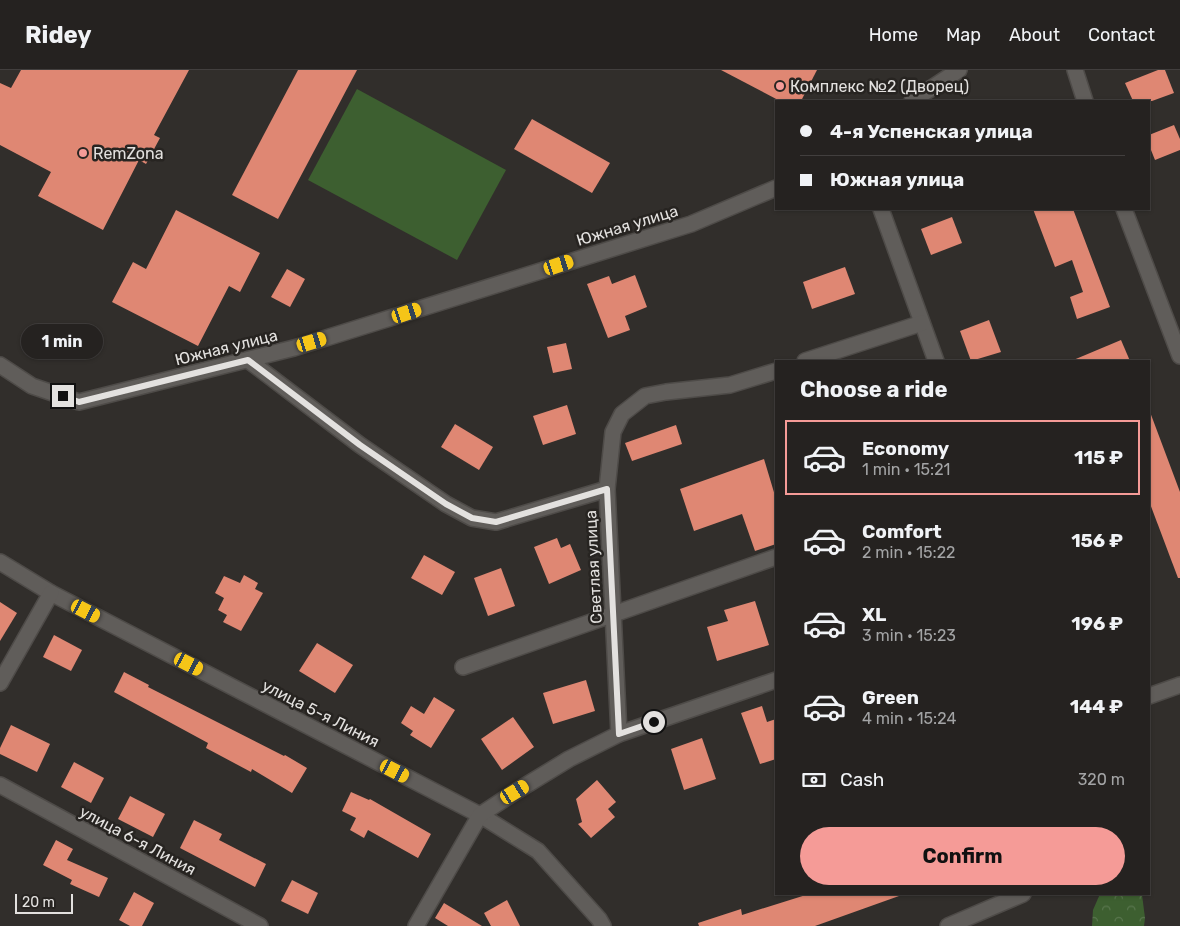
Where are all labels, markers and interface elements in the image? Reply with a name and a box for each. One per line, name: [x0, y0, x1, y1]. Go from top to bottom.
text: Ridey: [25, 21, 92, 49]
text: Home: [869, 24, 918, 46]
text: Map: [946, 24, 981, 46]
text: About: [1009, 24, 1060, 46]
text: Contact: [1088, 24, 1155, 46]
place label: Комплекс №2 (Дворец): [790, 77, 969, 96]
marker: Комплекс №2 (Дворец): [774, 80, 786, 92]
text: 4-я Успенская улица: [830, 120, 1033, 143]
place label: RemZona: [93, 144, 164, 163]
marker: RemZona: [77, 147, 89, 159]
text: Южная улица: [830, 168, 964, 191]
street label: Южная улица: [574, 201, 680, 250]
car: [542, 253, 575, 277]
car: [390, 301, 423, 325]
callout: 1 min: [22, 324, 104, 358]
street label: Южная улица: [173, 326, 279, 369]
car: [295, 330, 328, 354]
text: 1 min: [42, 332, 82, 351]
text: Choose a ride: [800, 376, 947, 403]
route end: [52, 385, 74, 407]
icon: car: [802, 435, 847, 480]
text: Economy: [862, 437, 949, 460]
text: 115 ₽: [1074, 446, 1123, 469]
text: 1 min · 15:21: [862, 460, 950, 479]
street label: Светлая улица: [581, 510, 606, 624]
icon: car: [802, 518, 847, 563]
text: Comfort: [862, 520, 942, 543]
text: 156 ₽: [1071, 529, 1123, 552]
text: 2 min · 15:22: [862, 543, 955, 562]
car: [69, 598, 102, 624]
icon: car: [802, 601, 847, 646]
text: XL: [862, 603, 886, 626]
text: 196 ₽: [1071, 612, 1123, 635]
text: 3 min · 15:23: [862, 626, 956, 645]
car: [172, 651, 205, 677]
street label: улица 5-я Линия: [259, 676, 383, 751]
icon: car: [802, 684, 847, 729]
text: Green: [862, 686, 919, 709]
text: 144 ₽: [1070, 695, 1123, 718]
text: 4 min · 15:24: [862, 709, 956, 728]
route start: [643, 711, 665, 733]
car: [378, 758, 411, 784]
icon: cash: [800, 766, 828, 794]
text: Cash: [840, 768, 884, 791]
text: 320 m: [1078, 770, 1125, 789]
car: [498, 778, 531, 806]
street label: улица 6-я Линия: [76, 802, 199, 879]
button: Confirm: [800, 827, 1125, 885]
scale bar: [15, 891, 72, 914]
text: 20 m: [22, 894, 55, 911]

